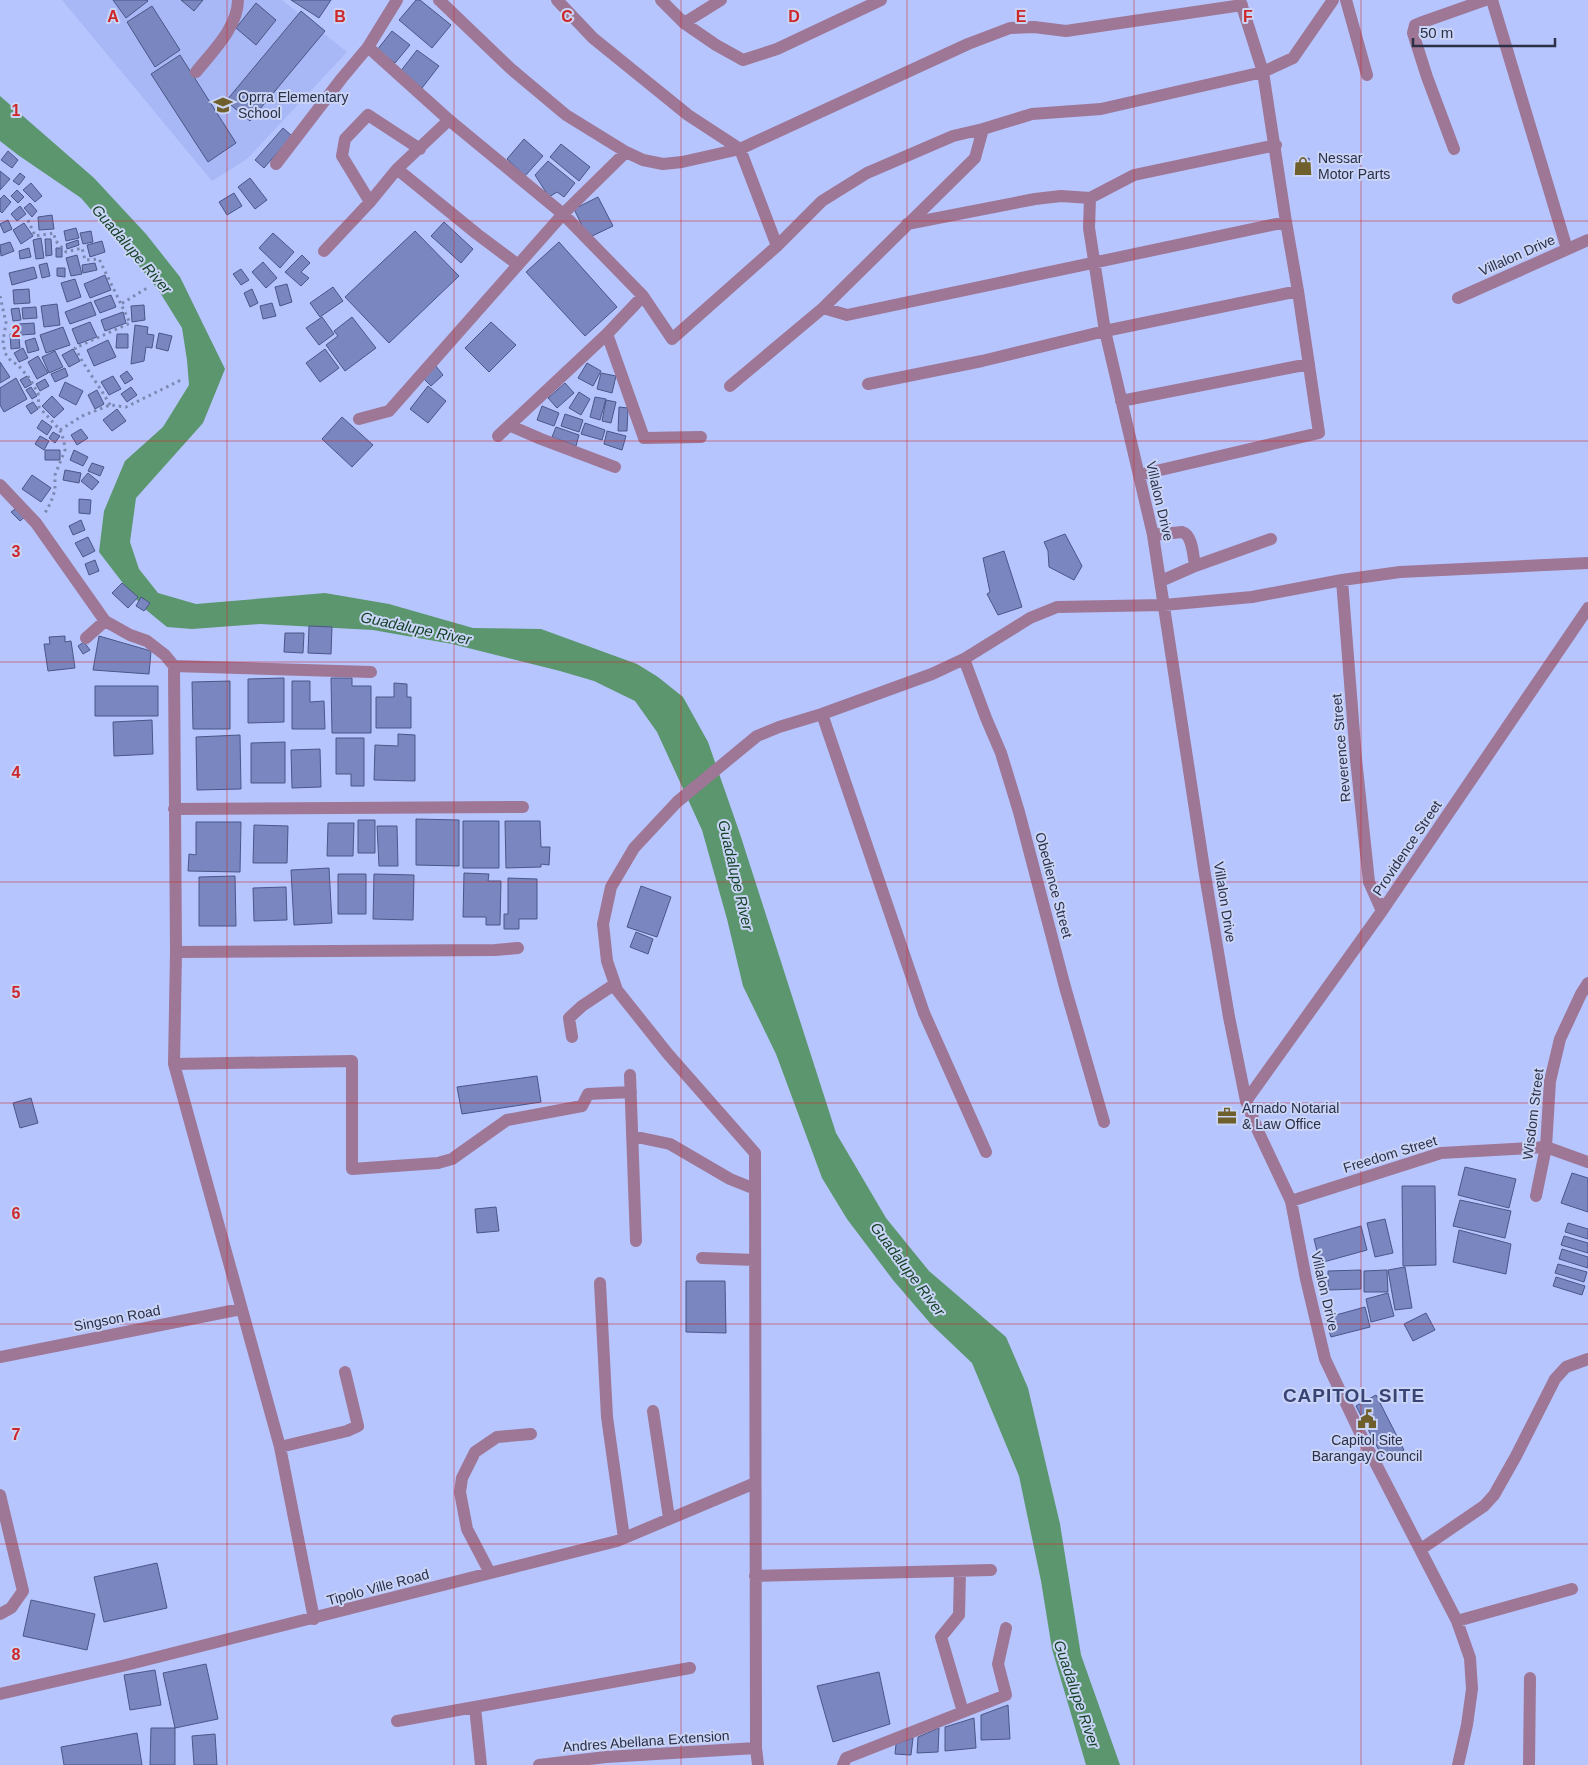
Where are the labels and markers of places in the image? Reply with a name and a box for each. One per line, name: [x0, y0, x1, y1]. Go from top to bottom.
place label: Oprra Elementary School: [238, 89, 348, 121]
school or university icon: Oprra Elementary School: [212, 94, 234, 116]
place label: Nessar Motor Parts: [1318, 150, 1390, 182]
shop icon: Nessar Motor Parts: [1292, 155, 1314, 177]
place label: Arnado Notarial & Law Office: [1242, 1100, 1339, 1132]
office icon: Arnado Notarial & Law Office: [1216, 1105, 1238, 1127]
public building icon: Capitol Site Barangay Council: [1356, 1408, 1378, 1430]
place label: Capitol Site Barangay Council: [1312, 1432, 1422, 1464]

